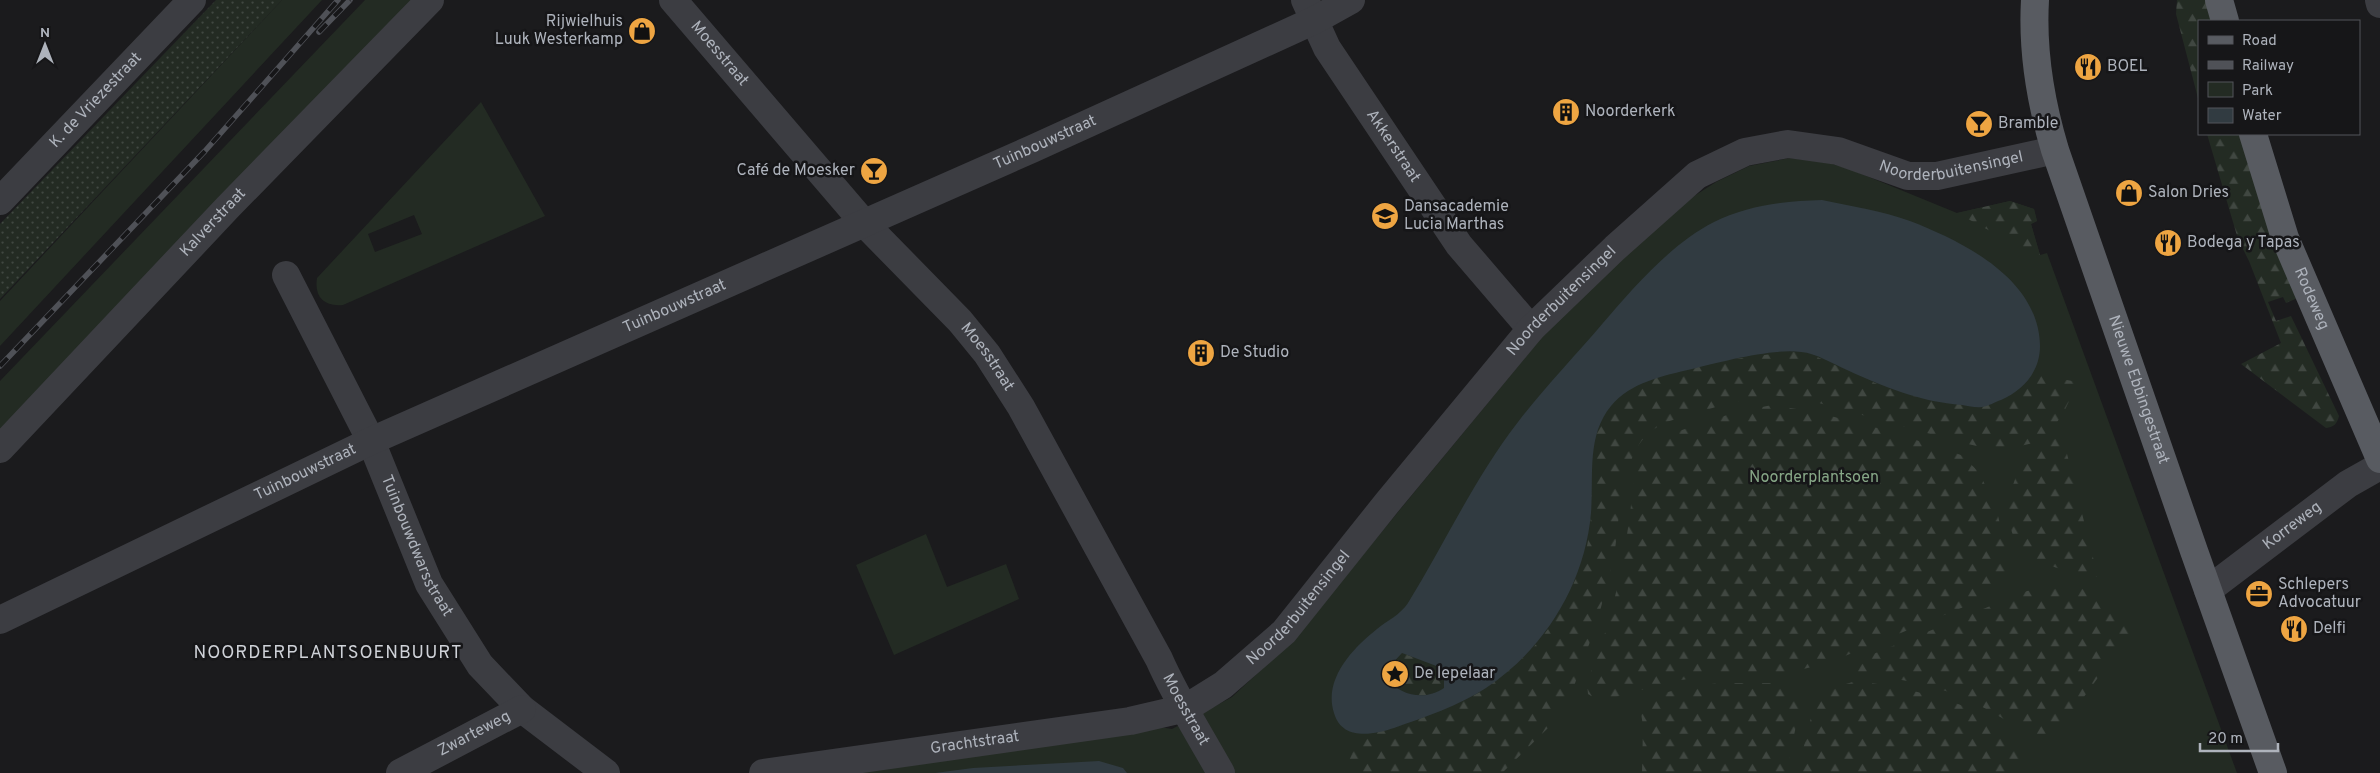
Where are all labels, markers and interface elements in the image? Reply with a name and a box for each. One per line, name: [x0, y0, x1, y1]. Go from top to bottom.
place label: Rijwielhuis Luuk Westerkamp: [495, 12, 623, 50]
shop icon: Rijwielhuis Luuk Westerkamp: [627, 16, 657, 46]
street label: Moesstraat: [686, 17, 753, 91]
north arrow: [20, 20, 70, 70]
legend: [2198, 20, 2360, 135]
text: N: [40, 25, 50, 42]
text: Road: [2242, 32, 2277, 51]
street label: K. de Vriezestraat: [46, 48, 146, 153]
restaurant icon: BOEL: [2073, 52, 2103, 82]
place label: BOEL: [2107, 57, 2148, 77]
text: Railway: [2242, 57, 2294, 76]
text: Park: [2242, 82, 2273, 101]
building icon: Noorderkerk: [1551, 97, 1581, 127]
place label: Noorderkerk: [1585, 102, 1676, 122]
street label: Akkerstraat: [1361, 106, 1424, 187]
text: Water: [2242, 107, 2282, 126]
bar icon: Bramble: [1964, 109, 1994, 139]
street label: Tuinbouwstraat: [990, 111, 1100, 175]
place label: Bramble: [1998, 114, 2058, 134]
street label: Noorderbuitensingel: [1876, 147, 2025, 186]
bar icon: Café de Moesker: [859, 156, 889, 186]
place label: Café de Moesker: [737, 161, 855, 181]
shop icon: Salon Dries: [2114, 178, 2144, 208]
place label: Salon Dries: [2148, 183, 2229, 203]
street label: Kalverstraat: [176, 184, 251, 261]
place label: Dansacademie Lucia Marthas: [1404, 197, 1509, 235]
school or university icon: Dansacademie Lucia Marthas: [1370, 201, 1400, 231]
restaurant icon: Bodega y Tapas: [2153, 228, 2183, 258]
place label: Bodega y Tapas: [2187, 233, 2300, 253]
street label: Noorderbuitensingel: [1503, 242, 1621, 360]
street label: Rodeweg: [2289, 264, 2333, 333]
street label: Tuinbouwstraat: [620, 275, 729, 338]
street label: Nieuwe Ebbingestraat: [2103, 313, 2173, 467]
street label: Moesstraat: [956, 319, 1018, 395]
building icon: De Studio: [1186, 338, 1216, 368]
place label: De Studio: [1220, 343, 1289, 363]
street label: Tuinbouwstraat: [251, 440, 360, 506]
park label: Noorderplantsoen: [1749, 468, 1879, 488]
street label: Tuinbouwdwarsstraat: [376, 472, 457, 620]
street label: Korreweg: [2259, 497, 2326, 555]
street label: Noorderbuitensingel: [1242, 547, 1355, 670]
place label: Schlepers Advocatuur: [2278, 575, 2361, 613]
office icon: Schlepers Advocatuur: [2244, 579, 2274, 609]
restaurant icon: Delfi: [2279, 614, 2309, 644]
place label: Delfi: [2313, 619, 2346, 639]
district label: NOORDERPLANTSOENBUURT: [194, 642, 462, 665]
place icon: De lepelaar: [1380, 659, 1410, 689]
place label: De lepelaar: [1414, 664, 1496, 684]
street label: Moesstraat: [1157, 670, 1213, 750]
street label: Zwarteweg: [435, 707, 514, 761]
scale bar: [2200, 720, 2278, 752]
street label: Grachtstraat: [929, 727, 1021, 759]
text: 20 m: [2208, 730, 2243, 749]

